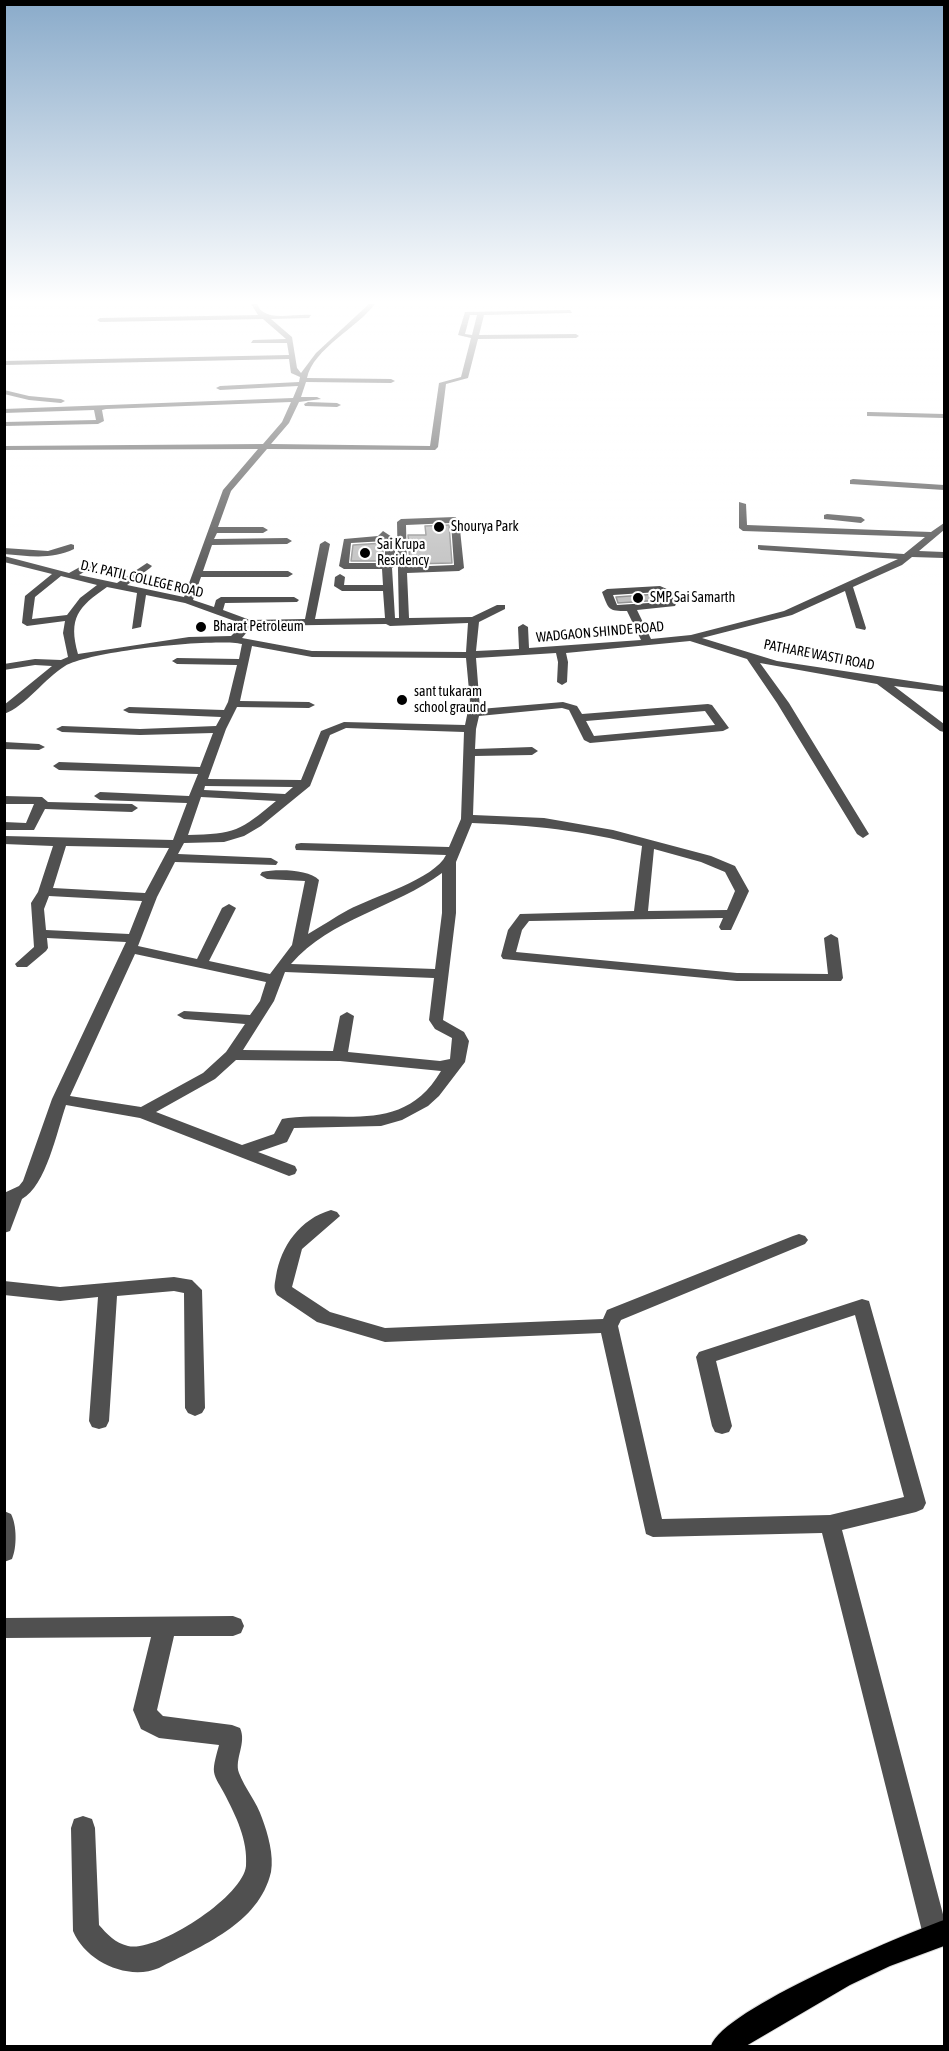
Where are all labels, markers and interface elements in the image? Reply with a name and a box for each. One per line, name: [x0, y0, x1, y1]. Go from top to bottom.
place label: Shourya Park: [451, 519, 519, 535]
marker: Shourya Park: [432, 520, 446, 534]
place label: Sai Krupa Residency: [377, 537, 429, 570]
marker: Sai Krupa Residency: [358, 546, 372, 560]
street label: D.Y. PATIL COLLEGE ROAD: [79, 557, 205, 601]
place label: SMP Sai Samarth: [650, 590, 735, 606]
marker: SMP Sai Samarth: [631, 591, 645, 605]
street label: WADGAON SHINDE ROAD: [535, 618, 665, 646]
place label: Bharat Petroleum: [213, 619, 304, 635]
marker: Bharat Petroleum: [194, 620, 208, 634]
street label: PATHARE WASTI ROAD: [762, 636, 876, 674]
place label: sant tukaram school graund: [414, 684, 486, 716]
marker: sant tukaram school graund: [395, 693, 409, 707]

